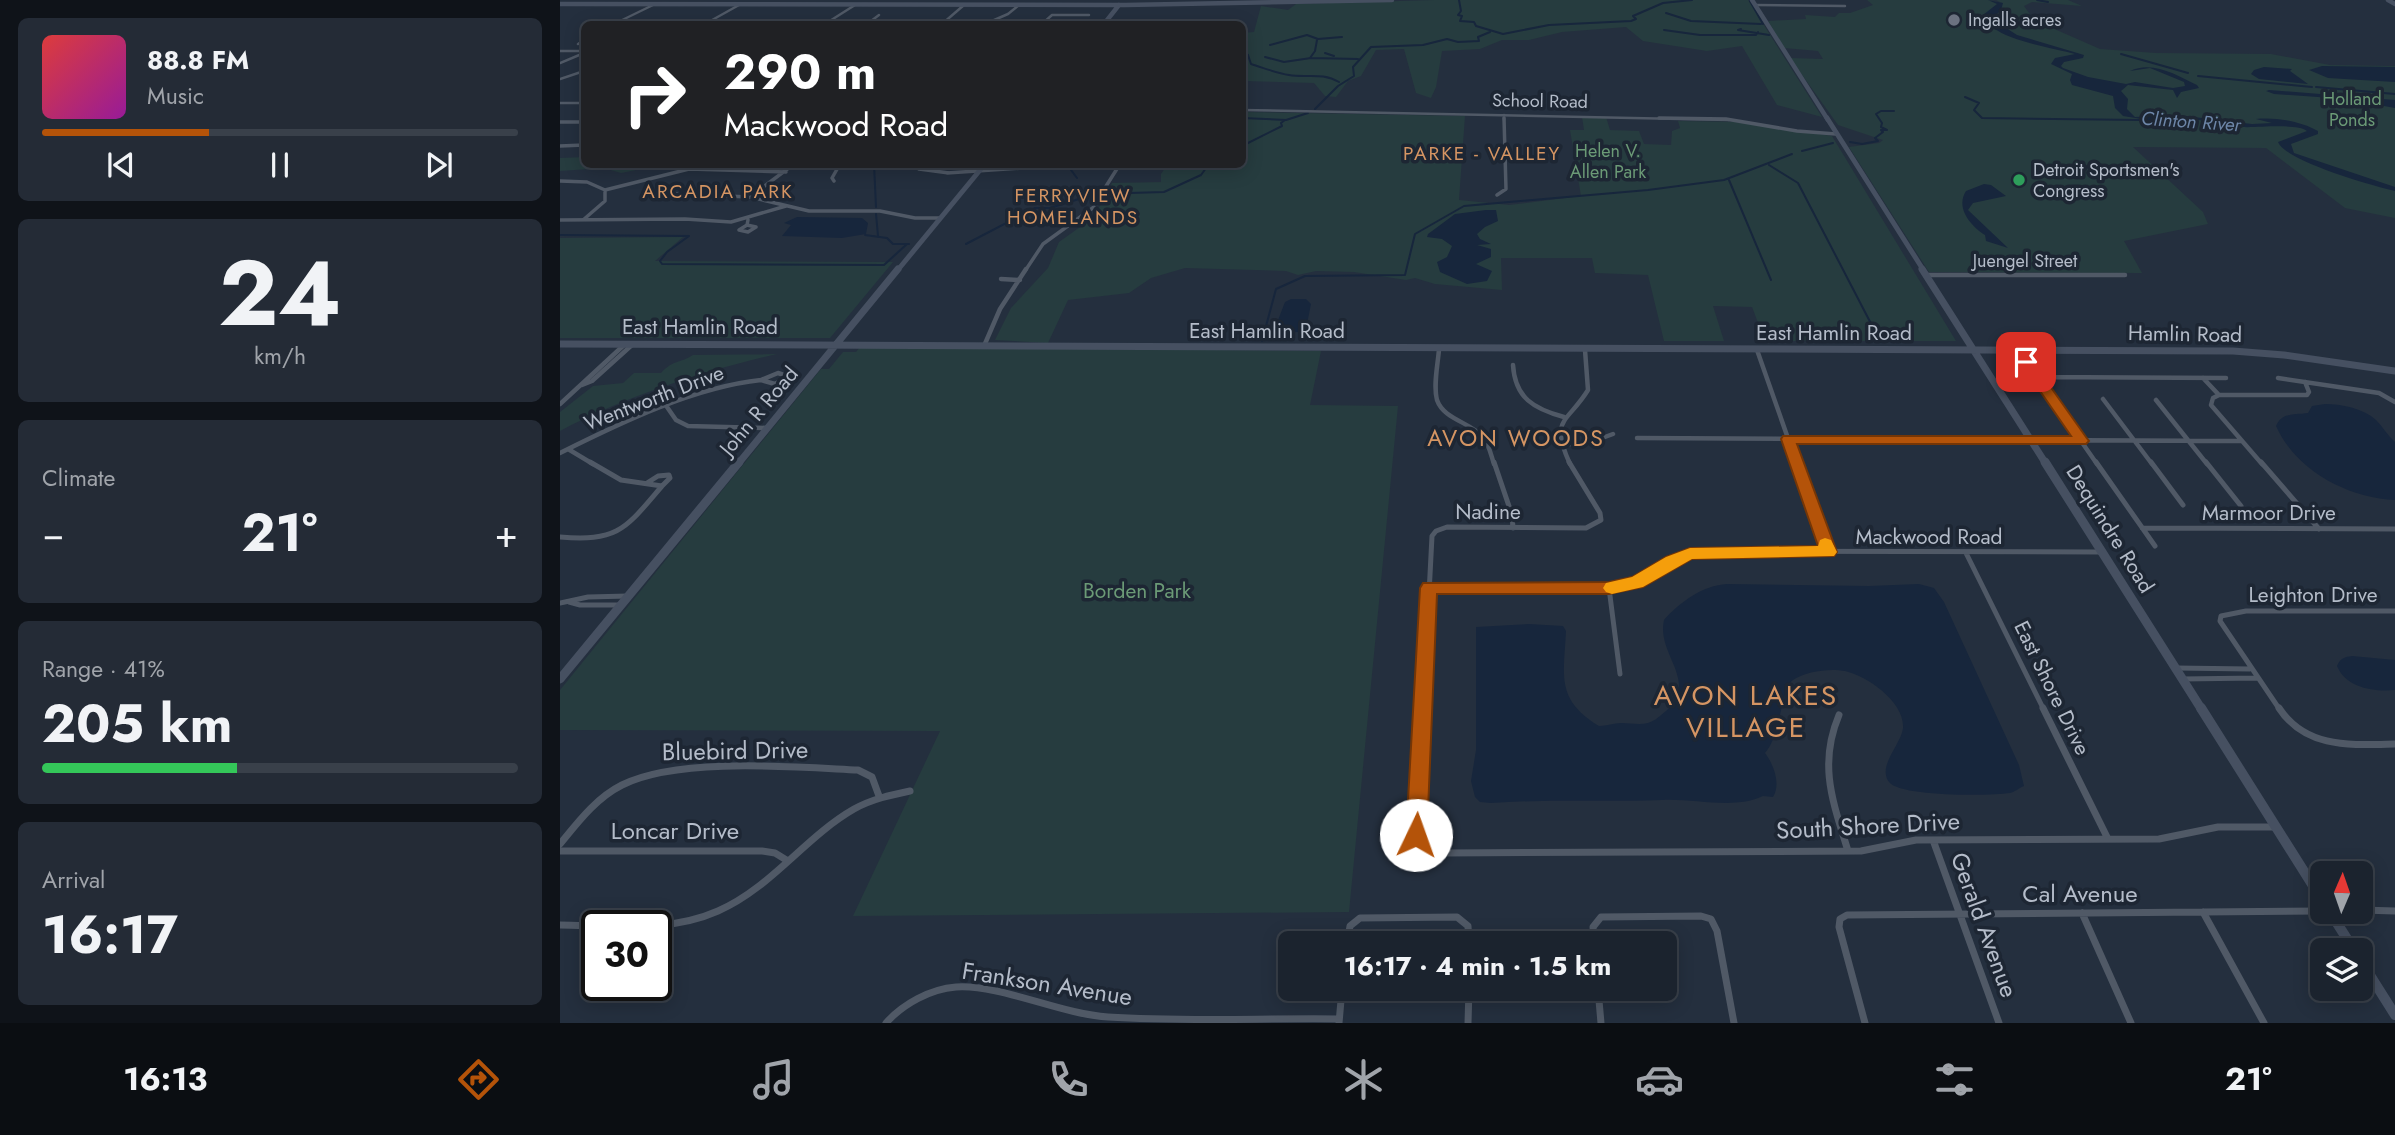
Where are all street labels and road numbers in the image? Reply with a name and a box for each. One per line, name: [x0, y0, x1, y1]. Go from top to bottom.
street label: School Road: [1492, 87, 1588, 115]
street label: Juengel Street: [1971, 248, 2078, 274]
street label: East Hamlin Road: [622, 312, 778, 342]
street label: East Hamlin Road: [1189, 316, 1345, 346]
street label: East Hamlin Road: [1756, 318, 1912, 348]
street label: Hamlin Road: [2128, 318, 2242, 350]
street label: Wentworth Drive: [580, 357, 728, 438]
street label: John R Road: [711, 360, 805, 464]
street label: Dequindre Road: [2059, 459, 2161, 599]
street label: Nadine: [1455, 497, 1521, 527]
street label: Marmoor Drive: [2202, 498, 2336, 528]
street label: Mackwood Road: [1855, 522, 2003, 552]
street label: Leighton Drive: [2248, 580, 2378, 610]
street label: East Shore Drive: [2006, 616, 2098, 760]
street label: Bluebird Drive: [662, 732, 808, 769]
street label: South Shore Drive: [1775, 803, 1961, 848]
street label: Loncar Drive: [611, 813, 739, 848]
street label: Gerald Avenue: [1942, 847, 2027, 1002]
street label: Cal Avenue: [2022, 876, 2138, 911]
street label: Frankson Avenue: [959, 953, 1135, 1014]

